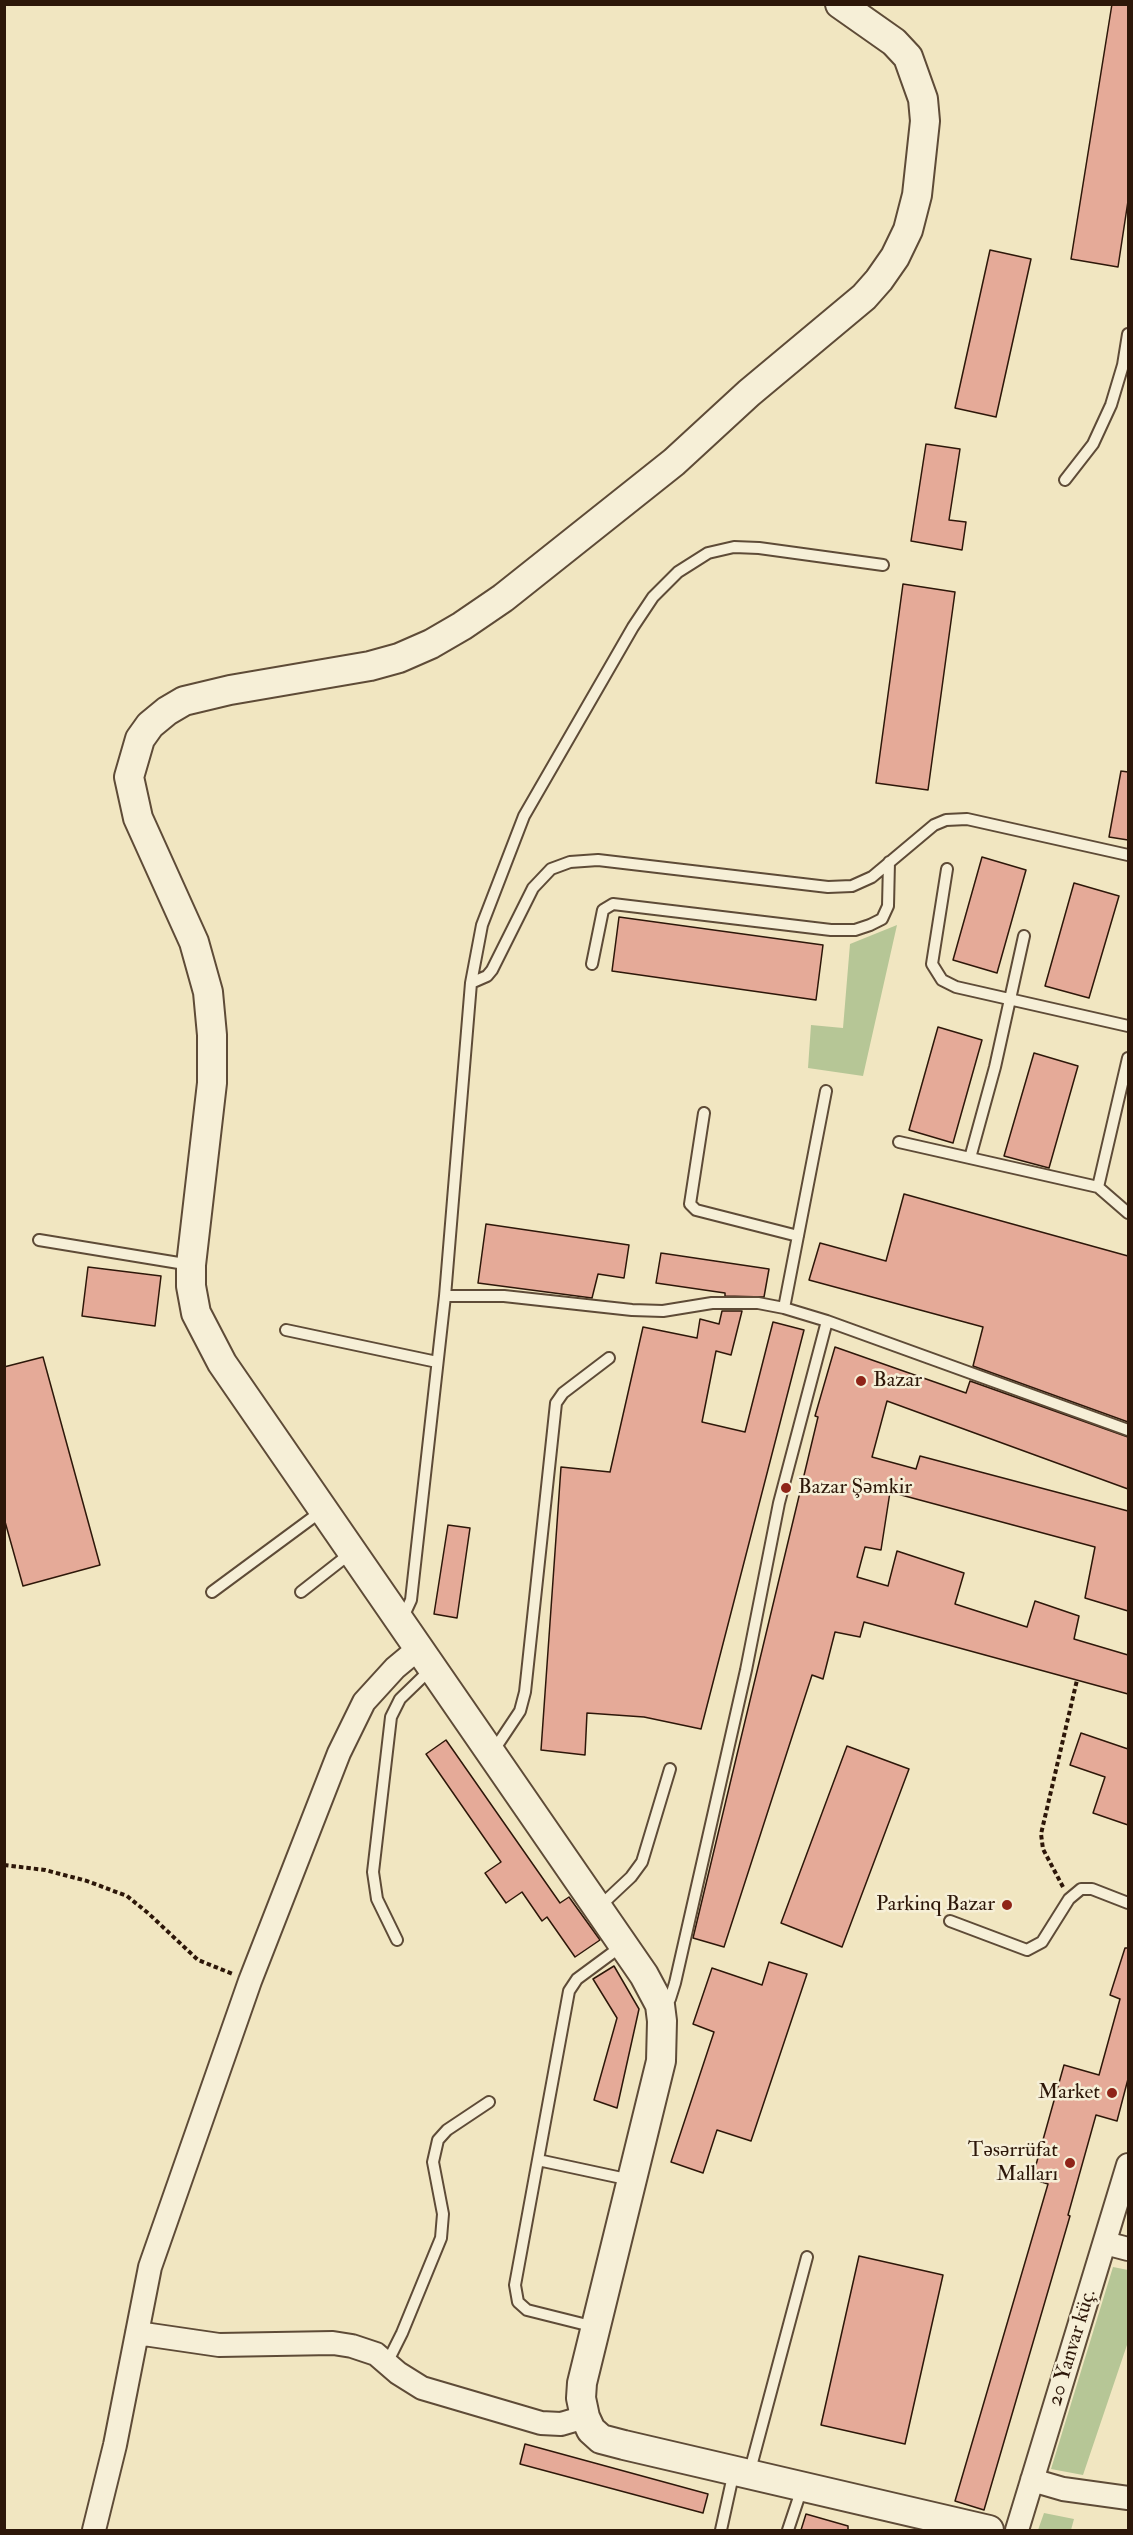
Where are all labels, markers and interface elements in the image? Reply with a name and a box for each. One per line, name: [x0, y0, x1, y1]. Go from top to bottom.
place label: Bazar: [873, 1368, 922, 1394]
marker: Bazar: [854, 1374, 868, 1388]
place label: Bazar Şəmkir: [798, 1475, 912, 1501]
marker: Bazar Şəmkir: [779, 1481, 793, 1495]
place label: Parkinq Bazar: [876, 1892, 995, 1918]
marker: Parkinq Bazar: [1000, 1898, 1014, 1912]
place label: Market: [1038, 2080, 1100, 2106]
marker: Market: [1105, 2086, 1119, 2100]
place label: Təsərrüfat Malları: [968, 2138, 1058, 2188]
marker: Təsərrüfat Malları: [1063, 2156, 1077, 2170]
street label: 20 Yanvar küç.: [1043, 2287, 1103, 2409]

